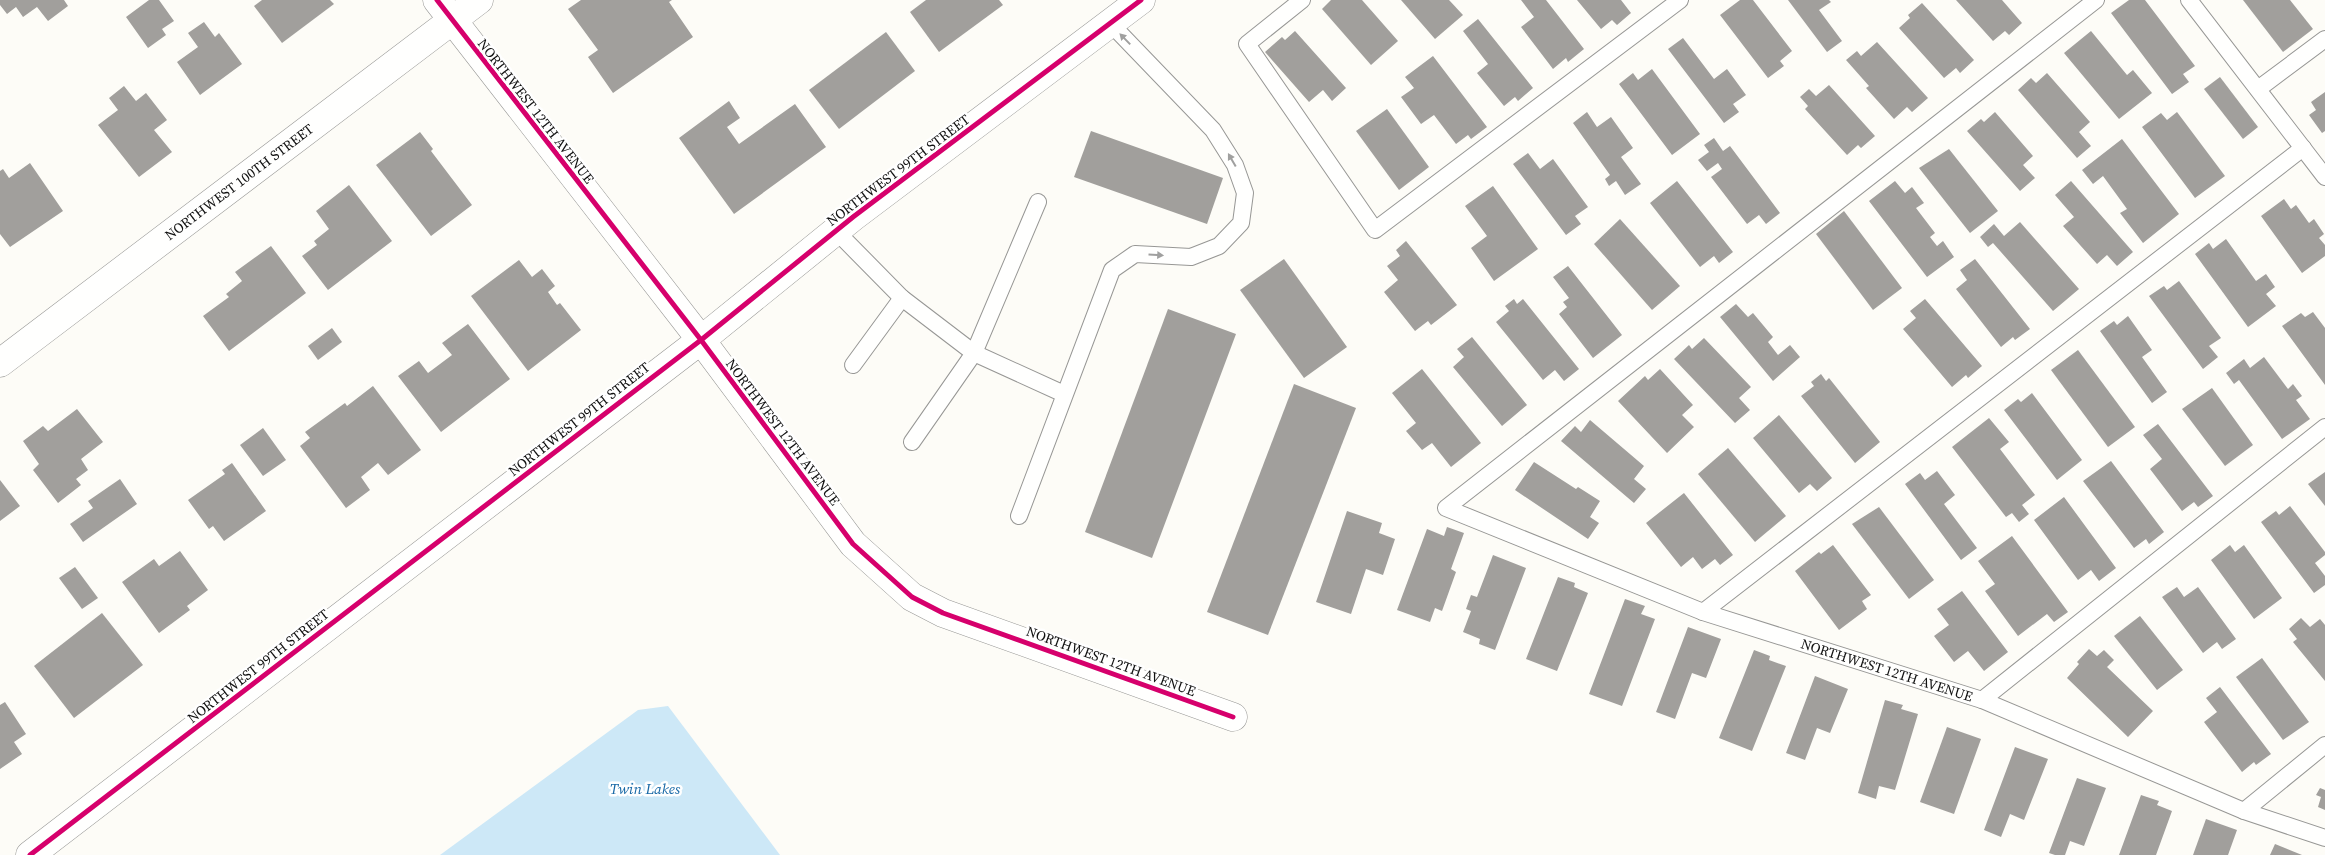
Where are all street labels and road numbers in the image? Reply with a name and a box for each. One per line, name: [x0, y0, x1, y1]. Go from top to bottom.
street label: NORTHWEST 12TH AVENUE: [473, 34, 599, 188]
street label: NORTHWEST 99TH STREET: [822, 109, 974, 231]
street label: NORTHWEST 100TH STREET: [161, 119, 318, 245]
street label: NORTHWEST 12TH AVENUE: [721, 355, 845, 509]
street label: NORTHWEST 99TH STREET: [504, 357, 654, 481]
street label: NORTHWEST 99TH STREET: [183, 604, 333, 728]
street label: NORTHWEST 12TH AVENUE: [1024, 621, 1198, 701]
street label: NORTHWEST 12TH AVENUE: [1798, 634, 1975, 706]

